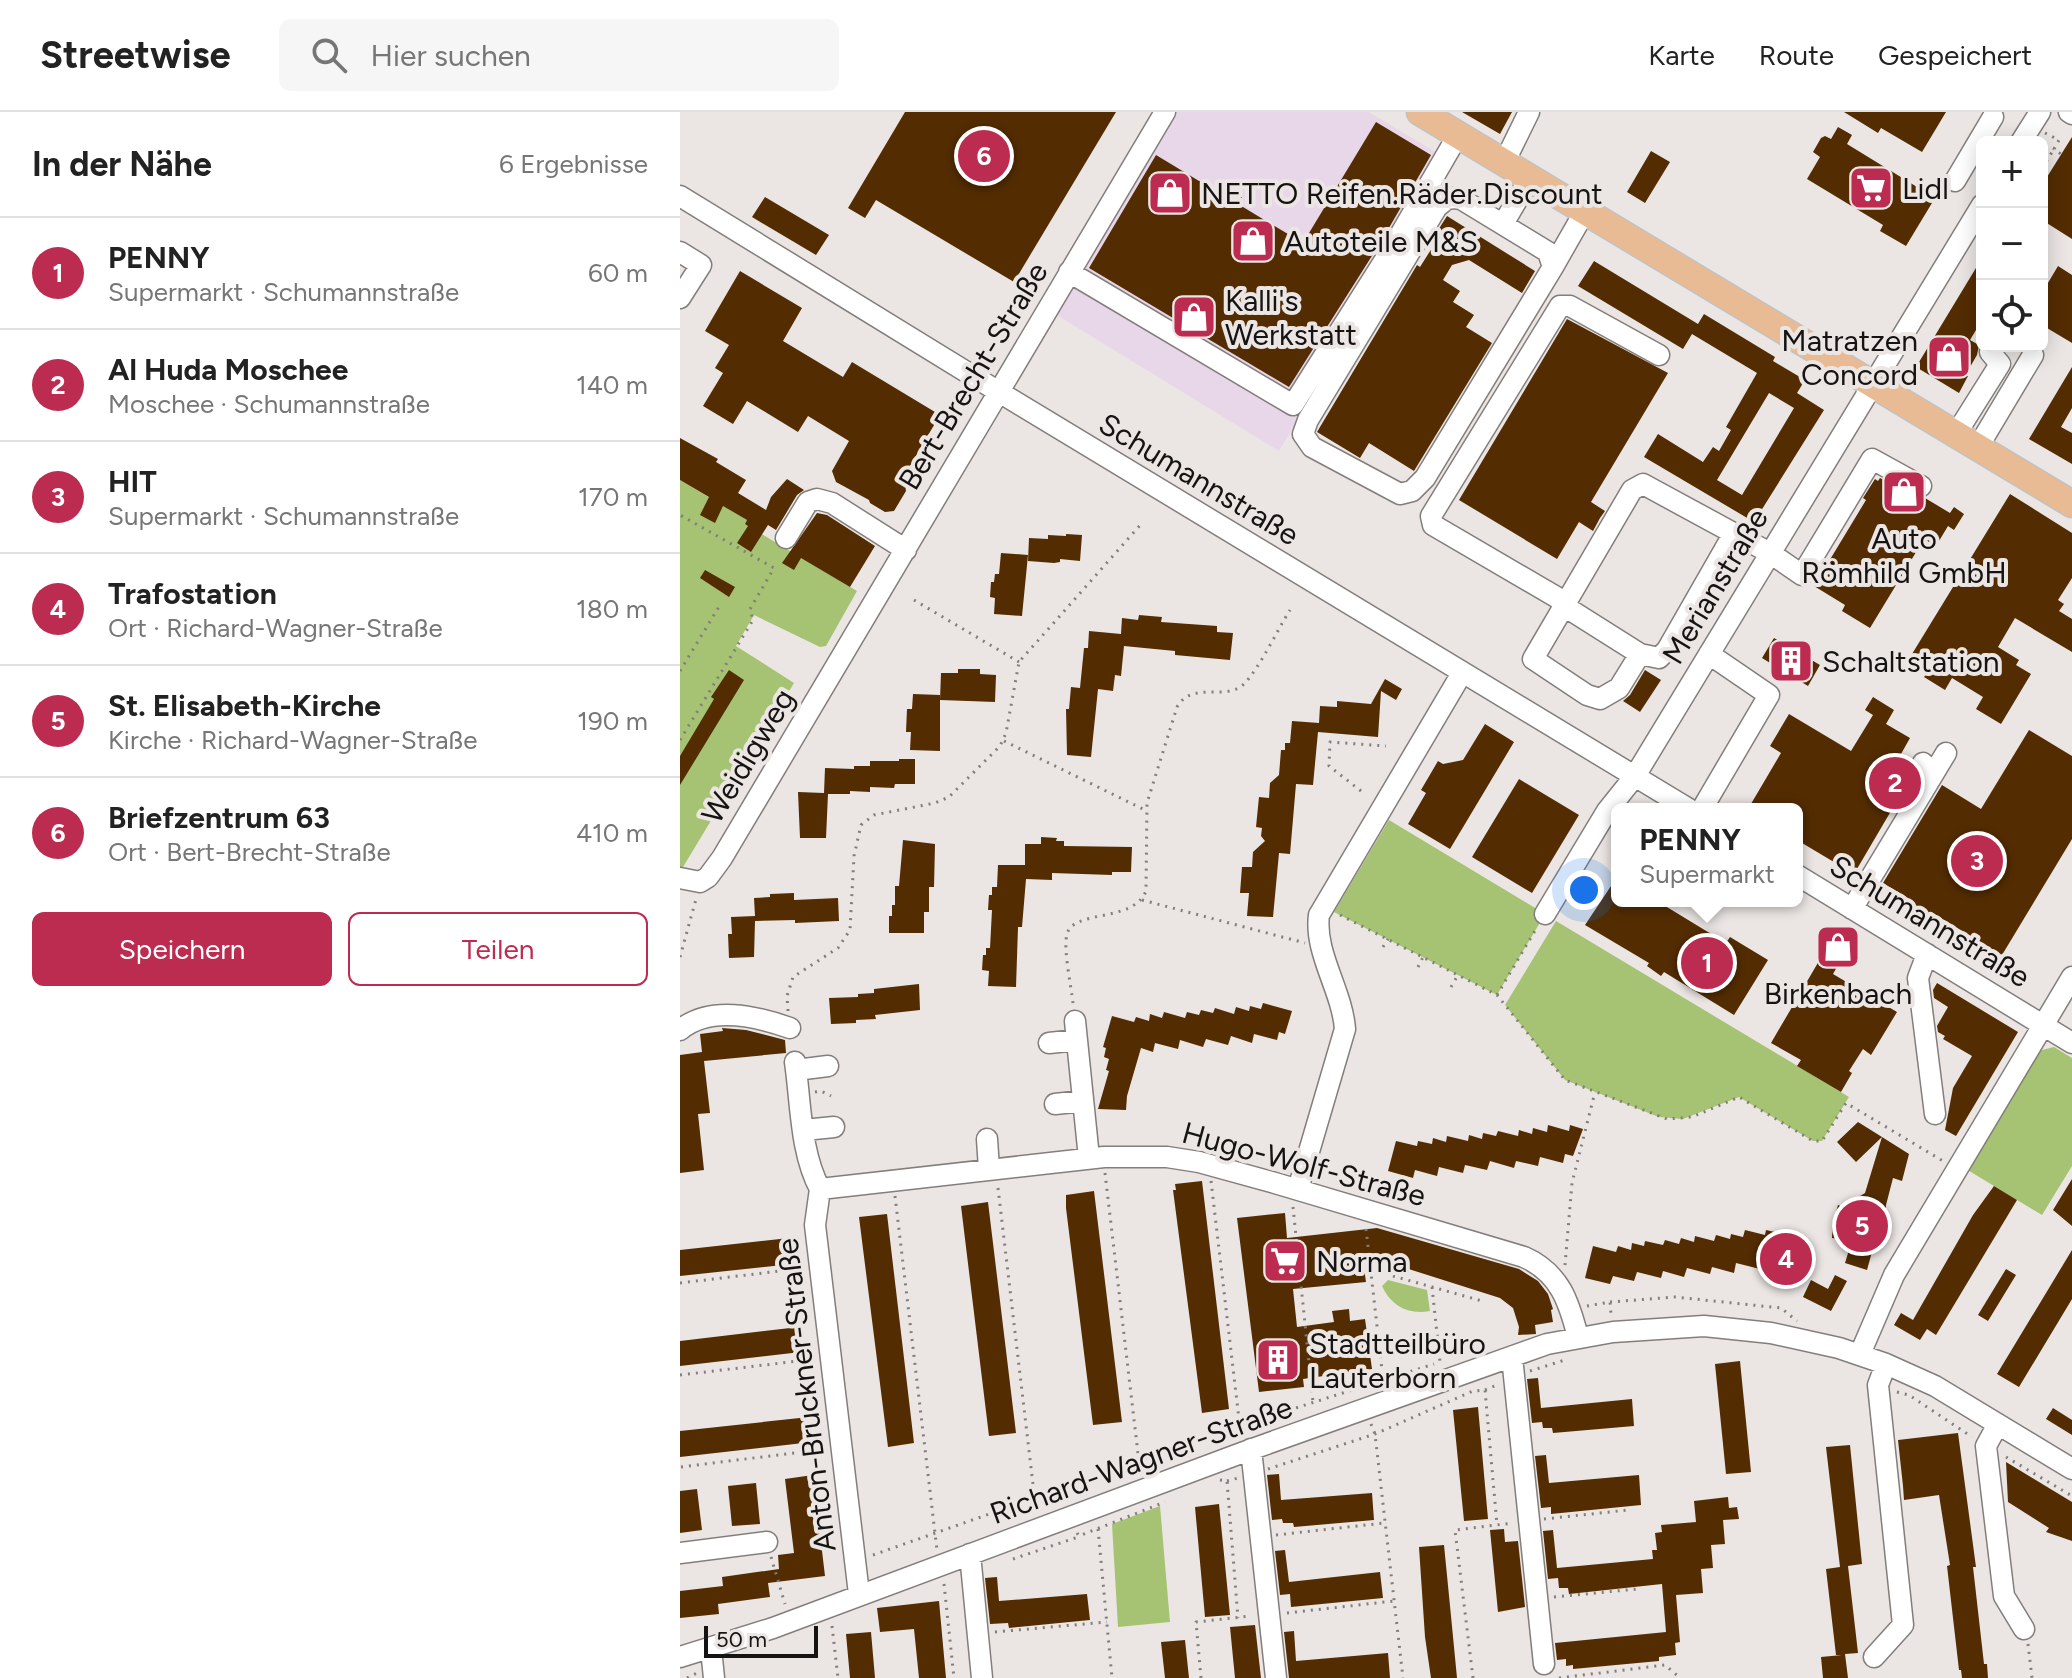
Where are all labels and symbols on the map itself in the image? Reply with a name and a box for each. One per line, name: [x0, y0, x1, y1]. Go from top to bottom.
pin: 6: [958, 126, 1010, 186]
supermarket icon: Lidl: [1847, 164, 1895, 212]
shop icon: NETTO Reifen.Räder.Discount: [1146, 169, 1194, 217]
place label: Lidl: [1902, 170, 1949, 207]
place label: NETTO Reifen.Räder.Discount: [1201, 175, 1603, 212]
shop icon: Autoteile M&S: [1229, 217, 1277, 265]
place label: Autoteile M&S: [1284, 223, 1478, 260]
street label: Bert-Brecht-Straße: [890, 256, 1056, 496]
place label: Kalli's Werkstatt: [1225, 282, 1357, 353]
shop icon: Kalli's Werkstatt: [1170, 293, 1218, 341]
place label: Matratzen Concord: [1781, 322, 1918, 393]
shop icon: Matratzen Concord: [1925, 333, 1973, 381]
street label: Schumannstraße: [1092, 405, 1306, 553]
shop icon: Auto Römhild GmbH: [1880, 468, 1928, 516]
street label: Merianstraße: [1654, 501, 1776, 671]
place label: Auto Römhild GmbH: [1801, 520, 2007, 591]
building icon: Schaltstation: [1767, 637, 1815, 685]
place label: Schaltstation: [1822, 643, 2000, 680]
street label: Weidigweg: [693, 682, 803, 830]
pin: 2: [1869, 753, 1921, 813]
pin: 3: [1951, 831, 2003, 891]
street label: Schumannstraße: [1823, 847, 2037, 995]
your location: [1564, 870, 1604, 910]
shop icon: Birkenbach: [1814, 923, 1862, 971]
pin: 1: [1681, 933, 1733, 993]
place label: Birkenbach: [1764, 975, 1912, 1012]
street label: Hugo-Wolf-Straße: [1178, 1114, 1430, 1214]
pin: 5: [1836, 1196, 1888, 1256]
pin: 4: [1760, 1229, 1812, 1289]
street label: Anton-Bruckner-Straße: [768, 1236, 844, 1554]
supermarket icon: Norma: [1261, 1237, 1309, 1285]
place label: Norma: [1316, 1243, 1408, 1280]
place label: Stadtteilbüro Lauterborn: [1309, 1325, 1486, 1396]
building icon: Stadtteilbüro Lauterborn: [1254, 1336, 1302, 1384]
street label: Richard-Wagner-Straße: [985, 1388, 1297, 1532]
scale bar: [704, 1622, 818, 1658]

